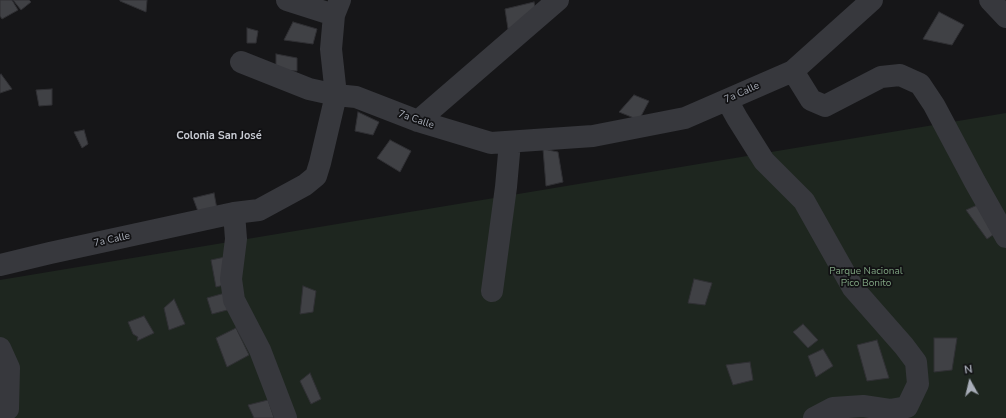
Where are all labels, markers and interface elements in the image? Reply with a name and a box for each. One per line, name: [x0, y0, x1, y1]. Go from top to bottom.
street label: 7a Calle: [723, 80, 761, 106]
street label: 7a Calle: [397, 108, 435, 132]
district label: Colonia San José: [176, 129, 262, 143]
street label: 7a Calle: [93, 230, 131, 250]
park label: Parque Nacional Pico Bonito: [829, 266, 903, 290]
north arrow: [950, 362, 990, 402]
text: N: [963, 362, 973, 378]

